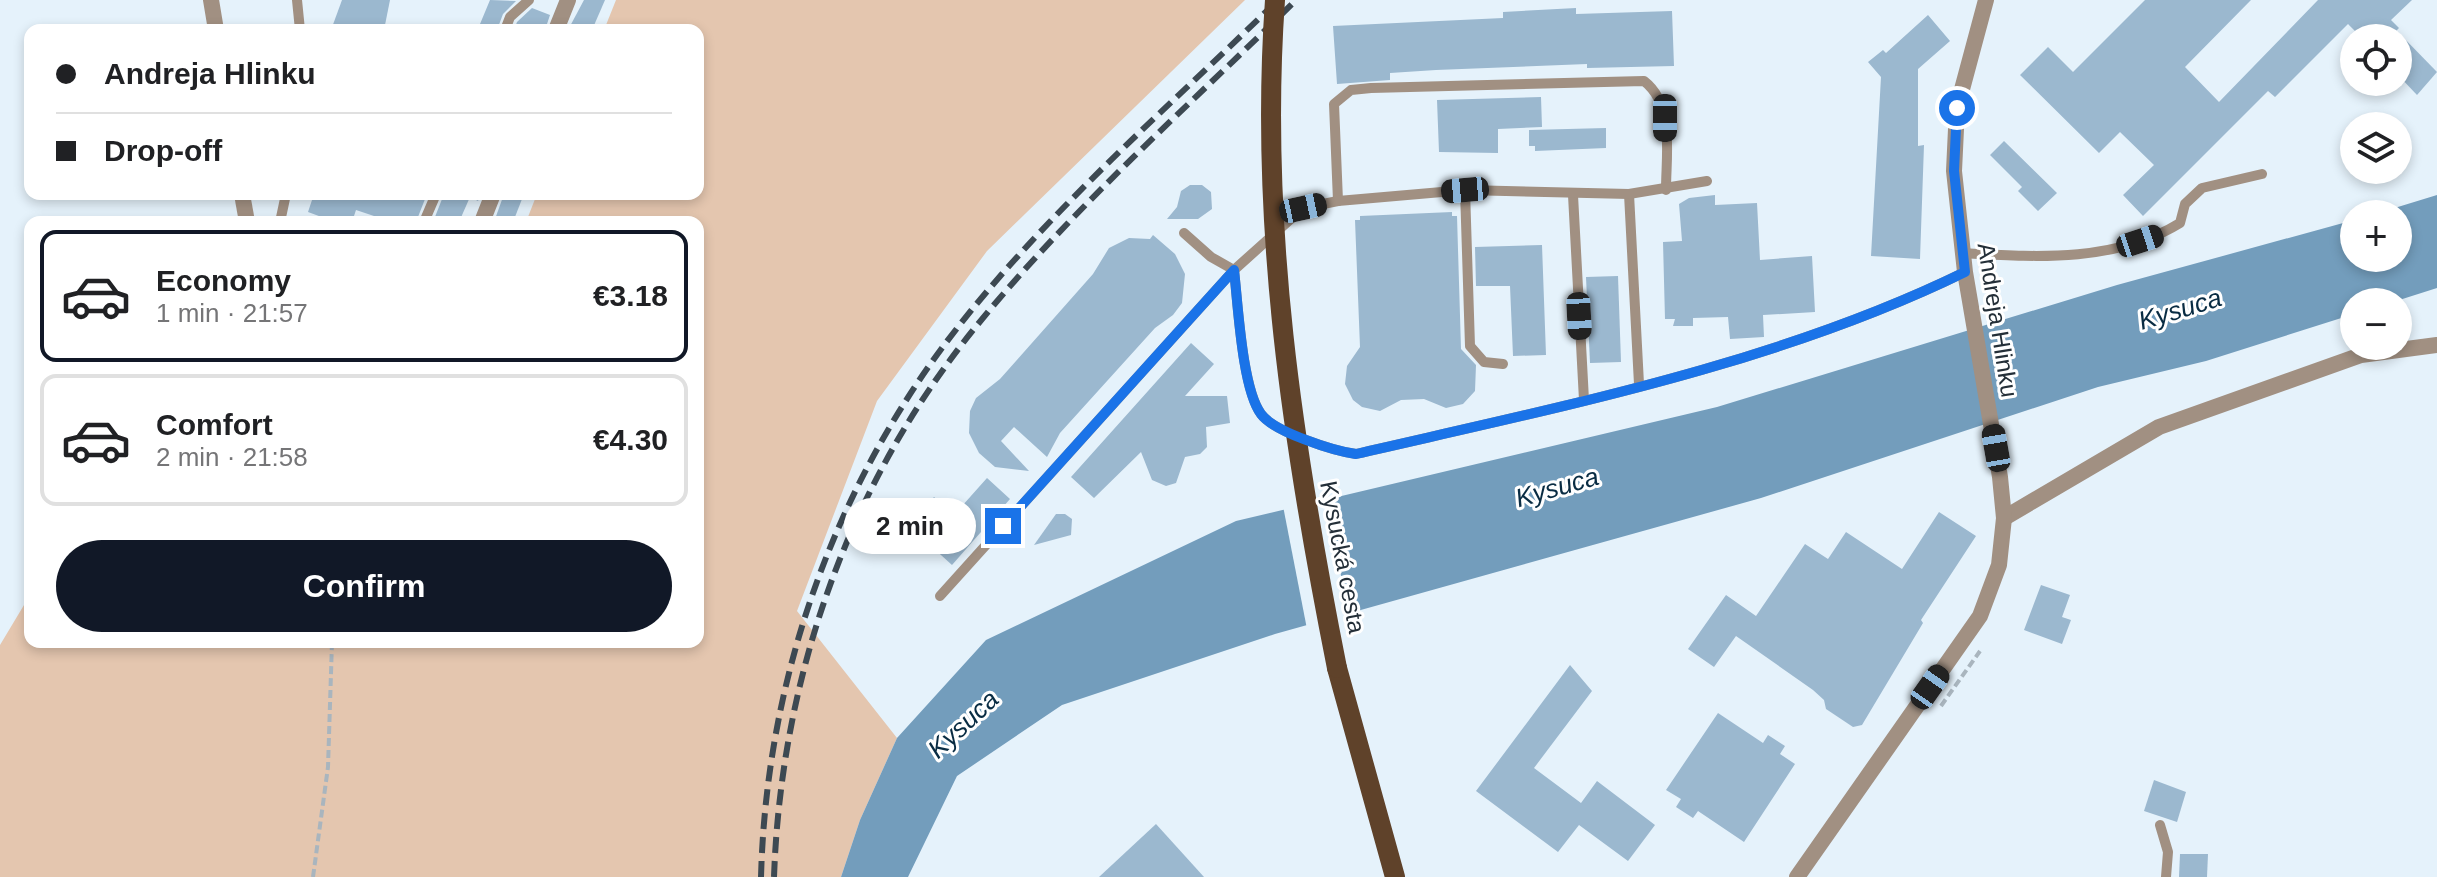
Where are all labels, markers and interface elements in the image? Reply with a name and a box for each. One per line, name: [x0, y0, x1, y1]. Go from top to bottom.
map controls: [2340, 24, 2412, 360]
button: locate: [2340, 24, 2412, 96]
text: Andreja Hlinku: [104, 57, 316, 90]
route start: [1939, 90, 1975, 126]
car: [1653, 94, 1677, 142]
button: layers: [2340, 112, 2412, 184]
text: Drop-off: [104, 134, 222, 167]
car: [1440, 176, 1490, 204]
car: [1277, 191, 1329, 225]
button: +: [2340, 200, 2412, 272]
car: [2113, 222, 2167, 260]
street label: Andreja Hlinku: [1972, 241, 2024, 399]
icon: car: [60, 260, 132, 332]
text: Economy: [156, 264, 291, 297]
text: €3.18: [593, 279, 668, 312]
water label: Kysuca: [2135, 282, 2225, 336]
button: −: [2340, 288, 2412, 360]
car: [1566, 291, 1592, 341]
text: 1 min · 21:57: [156, 298, 308, 328]
icon: car: [60, 404, 132, 476]
text: Comfort: [156, 408, 273, 441]
car: [1980, 422, 2012, 474]
text: €4.30: [593, 423, 668, 456]
text: 2 min · 21:58: [156, 442, 308, 472]
water label: Kysuca: [1512, 461, 1602, 513]
street label: Kysucká cesta: [1315, 478, 1371, 636]
callout: 2 min: [843, 498, 975, 554]
route end: [985, 508, 1021, 544]
text: 2 min: [876, 511, 944, 541]
button: Confirm: [56, 540, 672, 632]
car: [1906, 660, 1954, 714]
water label: Kysuca: [922, 684, 1004, 764]

